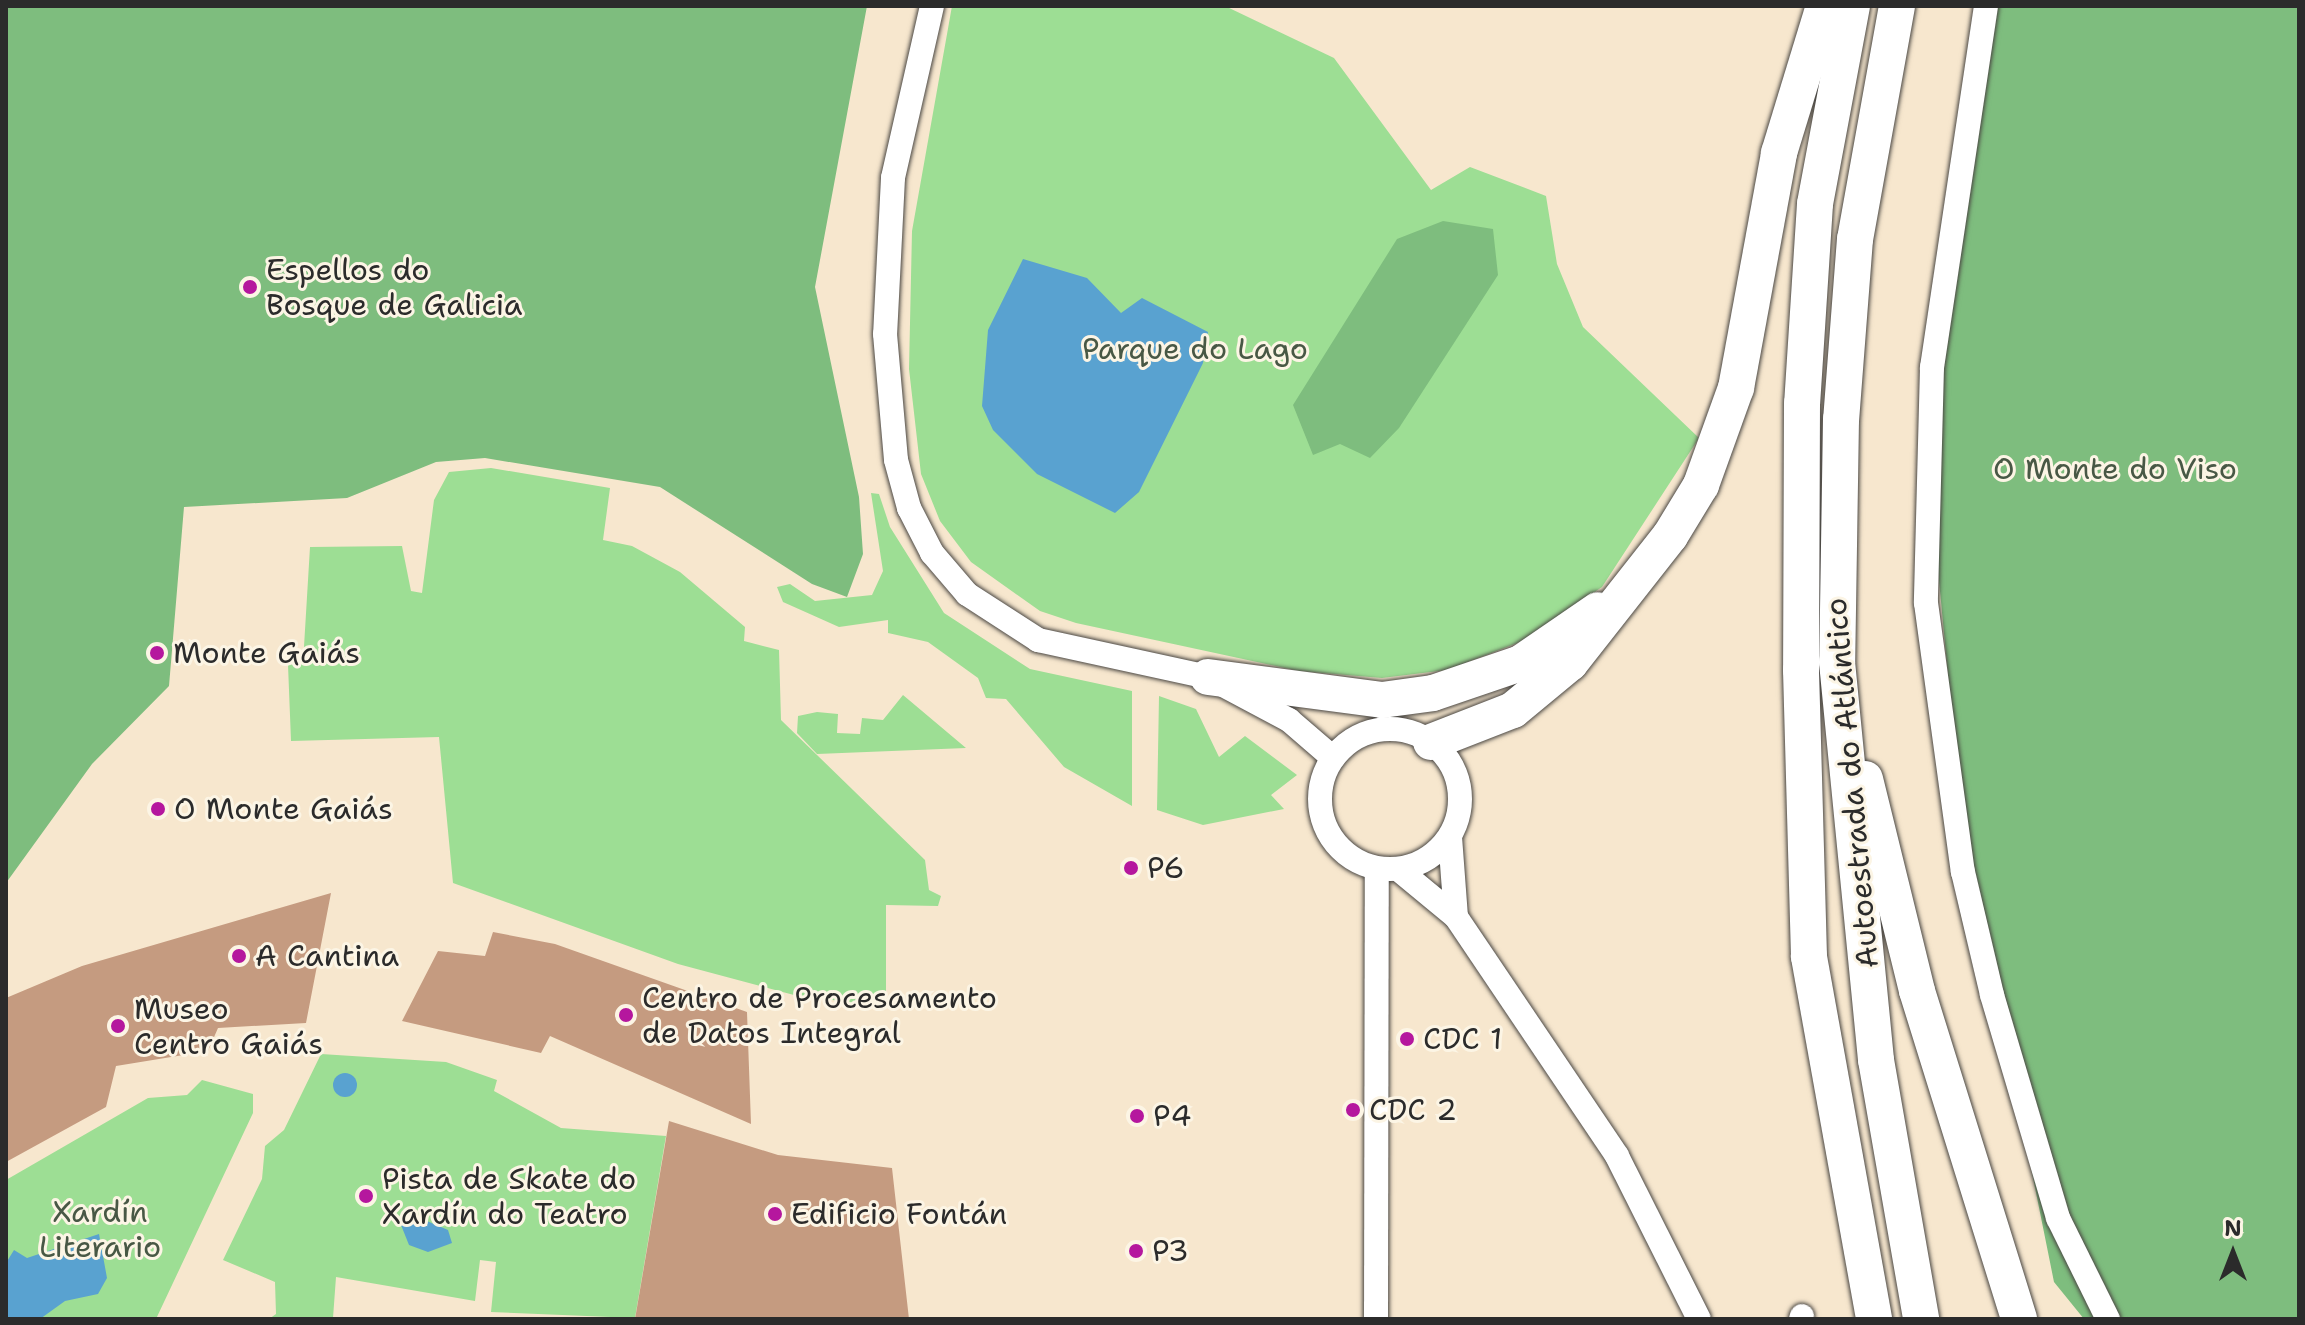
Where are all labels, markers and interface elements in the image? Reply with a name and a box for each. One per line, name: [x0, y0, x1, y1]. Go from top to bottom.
place label: Espellos do Bosque de Galicia: [266, 252, 522, 322]
marker: Espellos do Bosque de Galicia: [241, 278, 259, 296]
park label: Parque do Lago: [1082, 331, 1308, 367]
park label: O Monte do Viso: [1993, 451, 2237, 487]
street label: Autoestrada do Atlántico: [1818, 596, 1886, 970]
place label: Monte Gaiás: [173, 635, 360, 671]
marker: Monte Gaiás: [148, 644, 166, 662]
place label: O Monte Gaiás: [174, 791, 393, 827]
marker: O Monte Gaiás: [149, 800, 167, 818]
place label: P6: [1147, 850, 1184, 886]
marker: P6: [1122, 859, 1140, 877]
place label: A Cantina: [255, 938, 399, 974]
marker: A Cantina: [230, 947, 248, 965]
place label: Centro de Procesamento de Datos Integral: [642, 980, 997, 1050]
place label: Museo Centro Gaiás: [134, 991, 323, 1062]
marker: Centro de Procesamento de Datos Integral: [617, 1006, 635, 1024]
marker: Museo Centro Gaiás: [109, 1017, 127, 1035]
place label: CDC 1: [1423, 1021, 1502, 1057]
marker: CDC 1: [1398, 1030, 1416, 1048]
place label: CDC 2: [1369, 1092, 1457, 1128]
place label: P4: [1153, 1098, 1191, 1134]
marker: CDC 2: [1344, 1101, 1362, 1119]
marker: P4: [1128, 1107, 1146, 1125]
place label: Pista de Skate do Xardín do Teatro: [382, 1161, 636, 1232]
marker: Pista de Skate do Xardín do Teatro: [357, 1187, 375, 1205]
park label: Xardín Literario: [39, 1194, 161, 1264]
place label: Edificio Fontán: [791, 1196, 1007, 1232]
marker: Edificio Fontán: [766, 1205, 784, 1223]
north arrow: [2193, 1213, 2273, 1293]
text: N: [2224, 1214, 2242, 1243]
place label: P3: [1152, 1233, 1189, 1269]
marker: P3: [1127, 1242, 1145, 1260]

